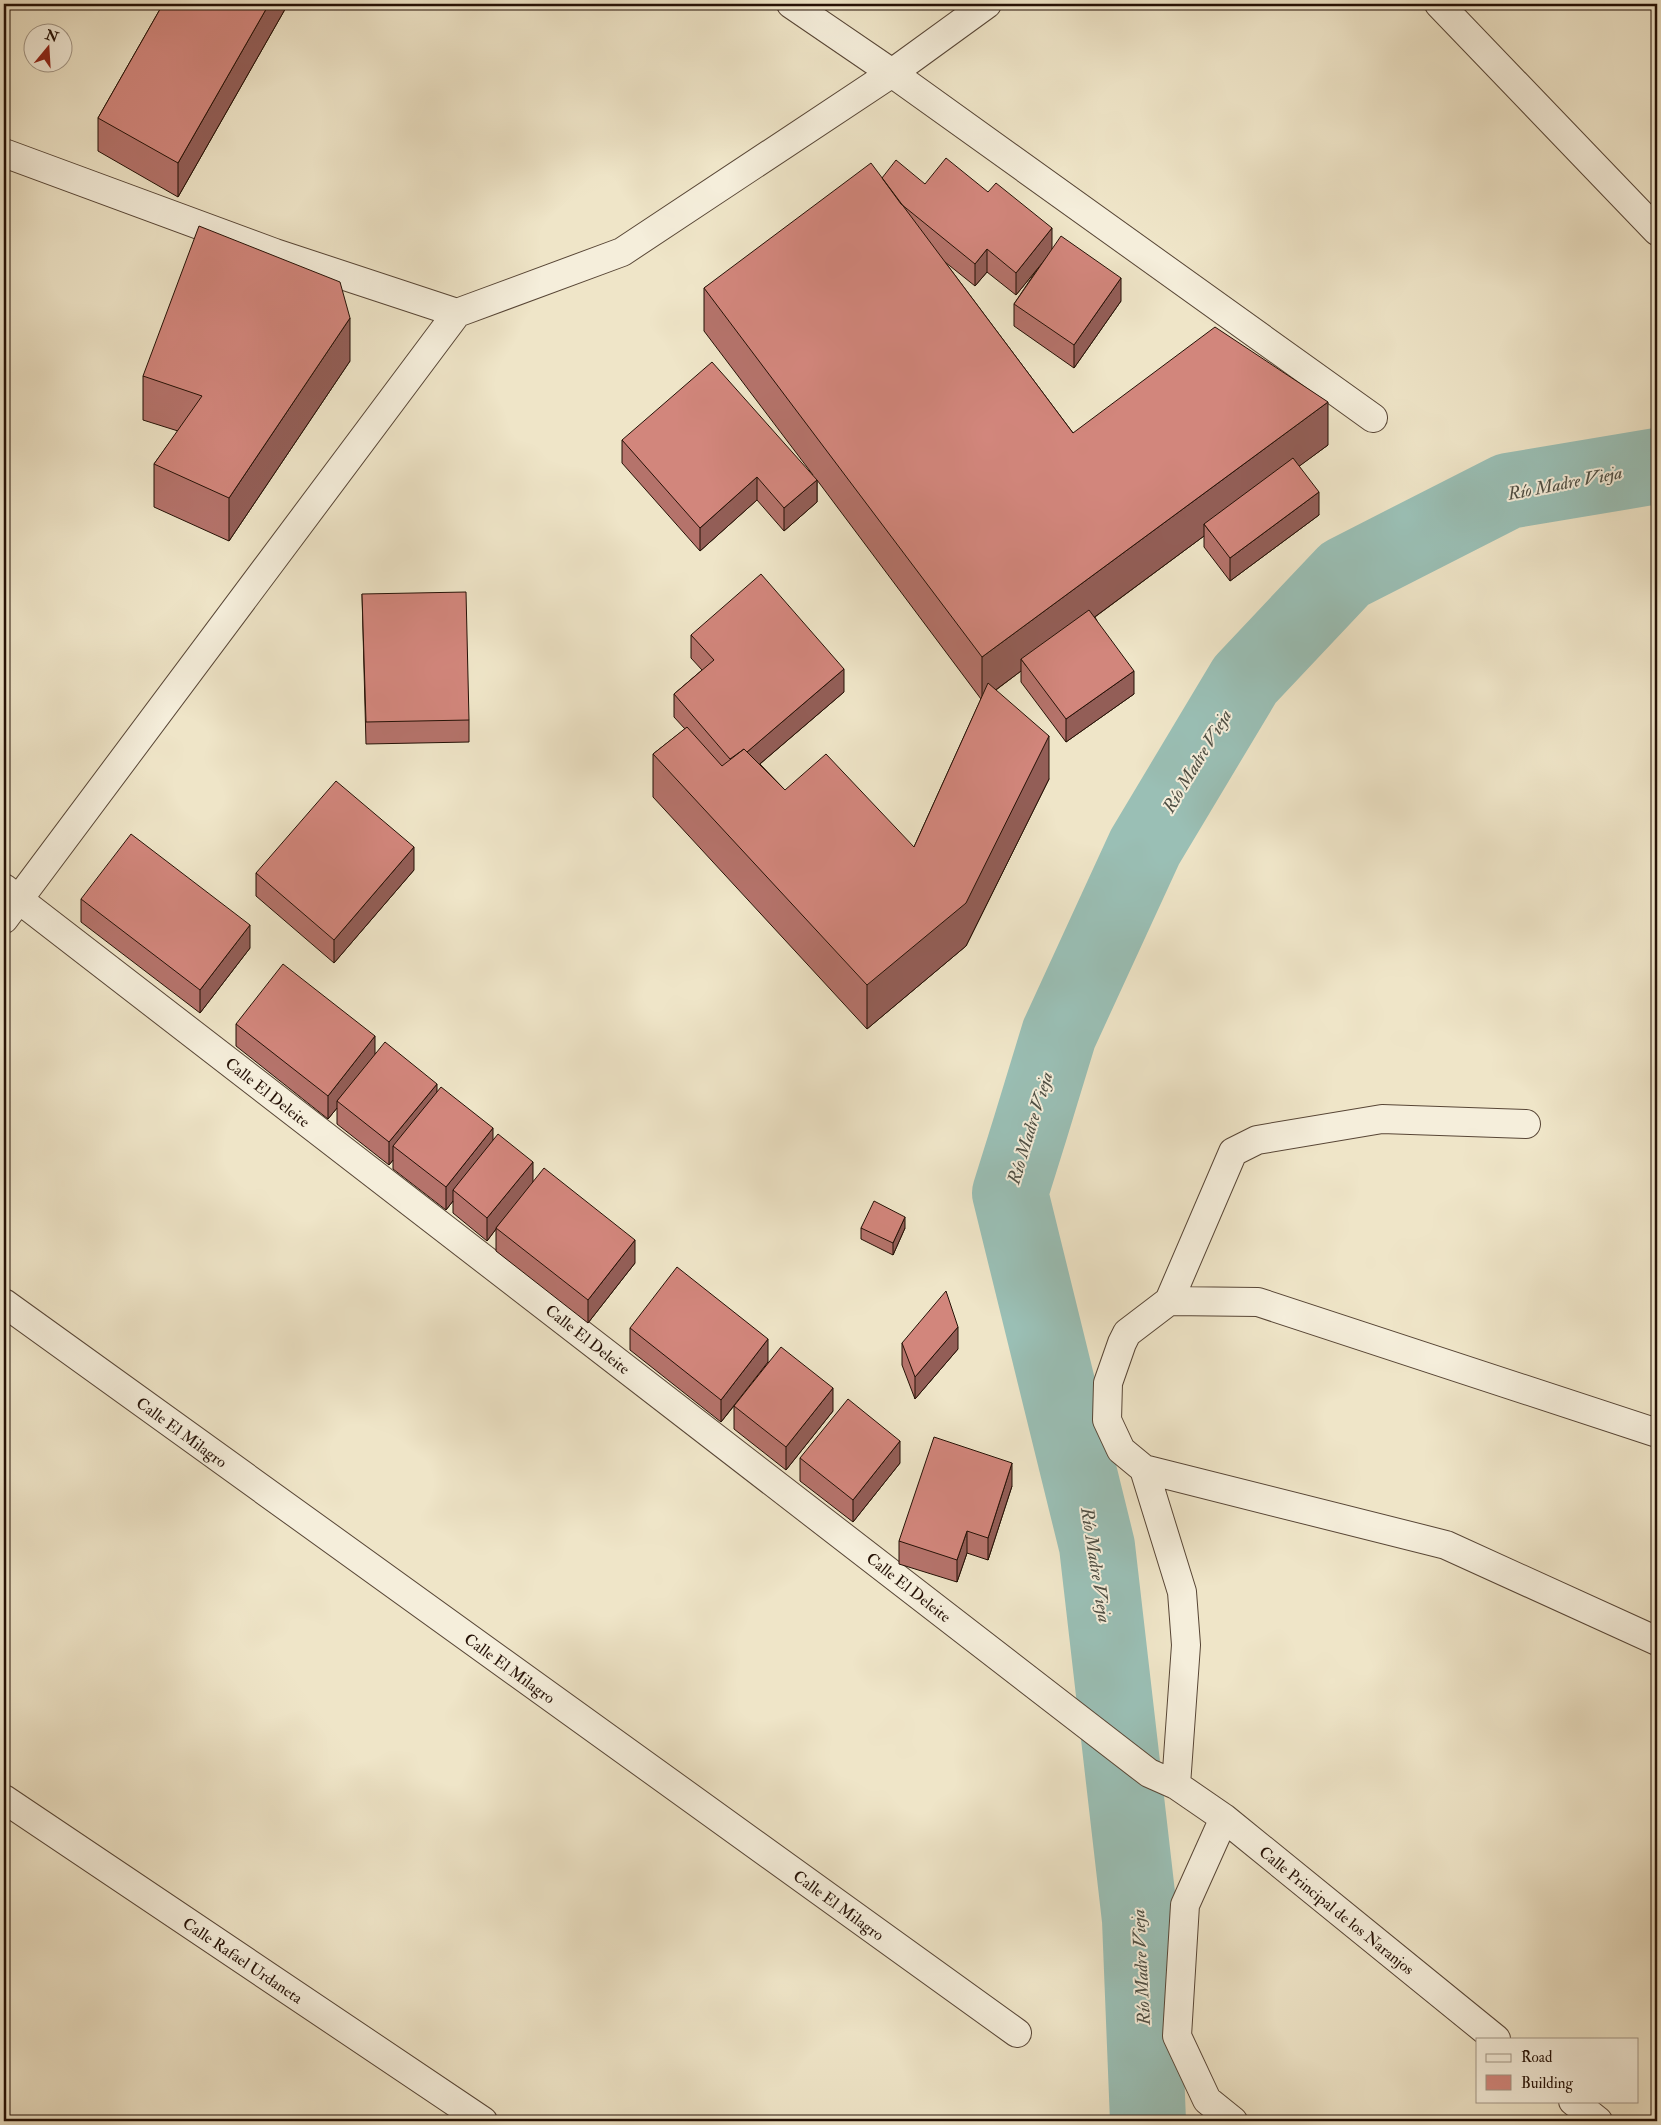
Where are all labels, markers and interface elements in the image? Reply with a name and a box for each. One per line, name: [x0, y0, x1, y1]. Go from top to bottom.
north arrow: [22, 22, 72, 72]
text: N: [42, 26, 61, 46]
water label: Río Madre Vieja: [1505, 461, 1624, 506]
water label: Río Madre Vieja: [1157, 705, 1237, 818]
street label: Calle El Deleite: [221, 1054, 314, 1132]
water label: Río Madre Vieja: [1002, 1069, 1058, 1188]
street label: Calle El Deleite: [541, 1301, 634, 1379]
street label: Calle El Milagro: [132, 1393, 231, 1473]
water label: Río Madre Vieja: [1075, 1505, 1116, 1624]
street label: Calle El Deleite: [862, 1549, 955, 1627]
street label: Calle El Milagro: [460, 1629, 559, 1709]
street label: Calle Principal de los Naranjos: [1254, 1842, 1418, 1980]
street label: Calle El Milagro: [789, 1866, 888, 1946]
water label: Río Madre Vieja: [1127, 1908, 1156, 2027]
street label: Calle Rafael Urdaneta: [179, 1913, 307, 2009]
legend: [1476, 2038, 1638, 2102]
text: Road: [1521, 2048, 1553, 2067]
text: Building: [1521, 2074, 1573, 2093]

